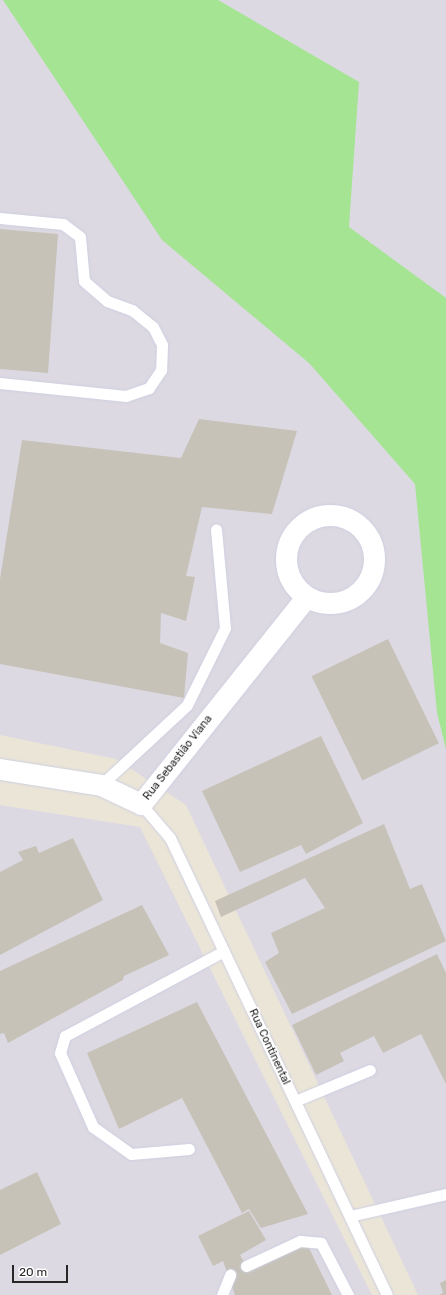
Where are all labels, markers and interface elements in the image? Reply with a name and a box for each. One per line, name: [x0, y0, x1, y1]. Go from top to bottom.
street label: Rua Sebastião Viana: [141, 713, 215, 803]
street label: Rua Continental: [246, 1007, 292, 1087]
scale bar: [14, 1257, 70, 1283]
text: 20 m: [19, 1265, 47, 1279]

